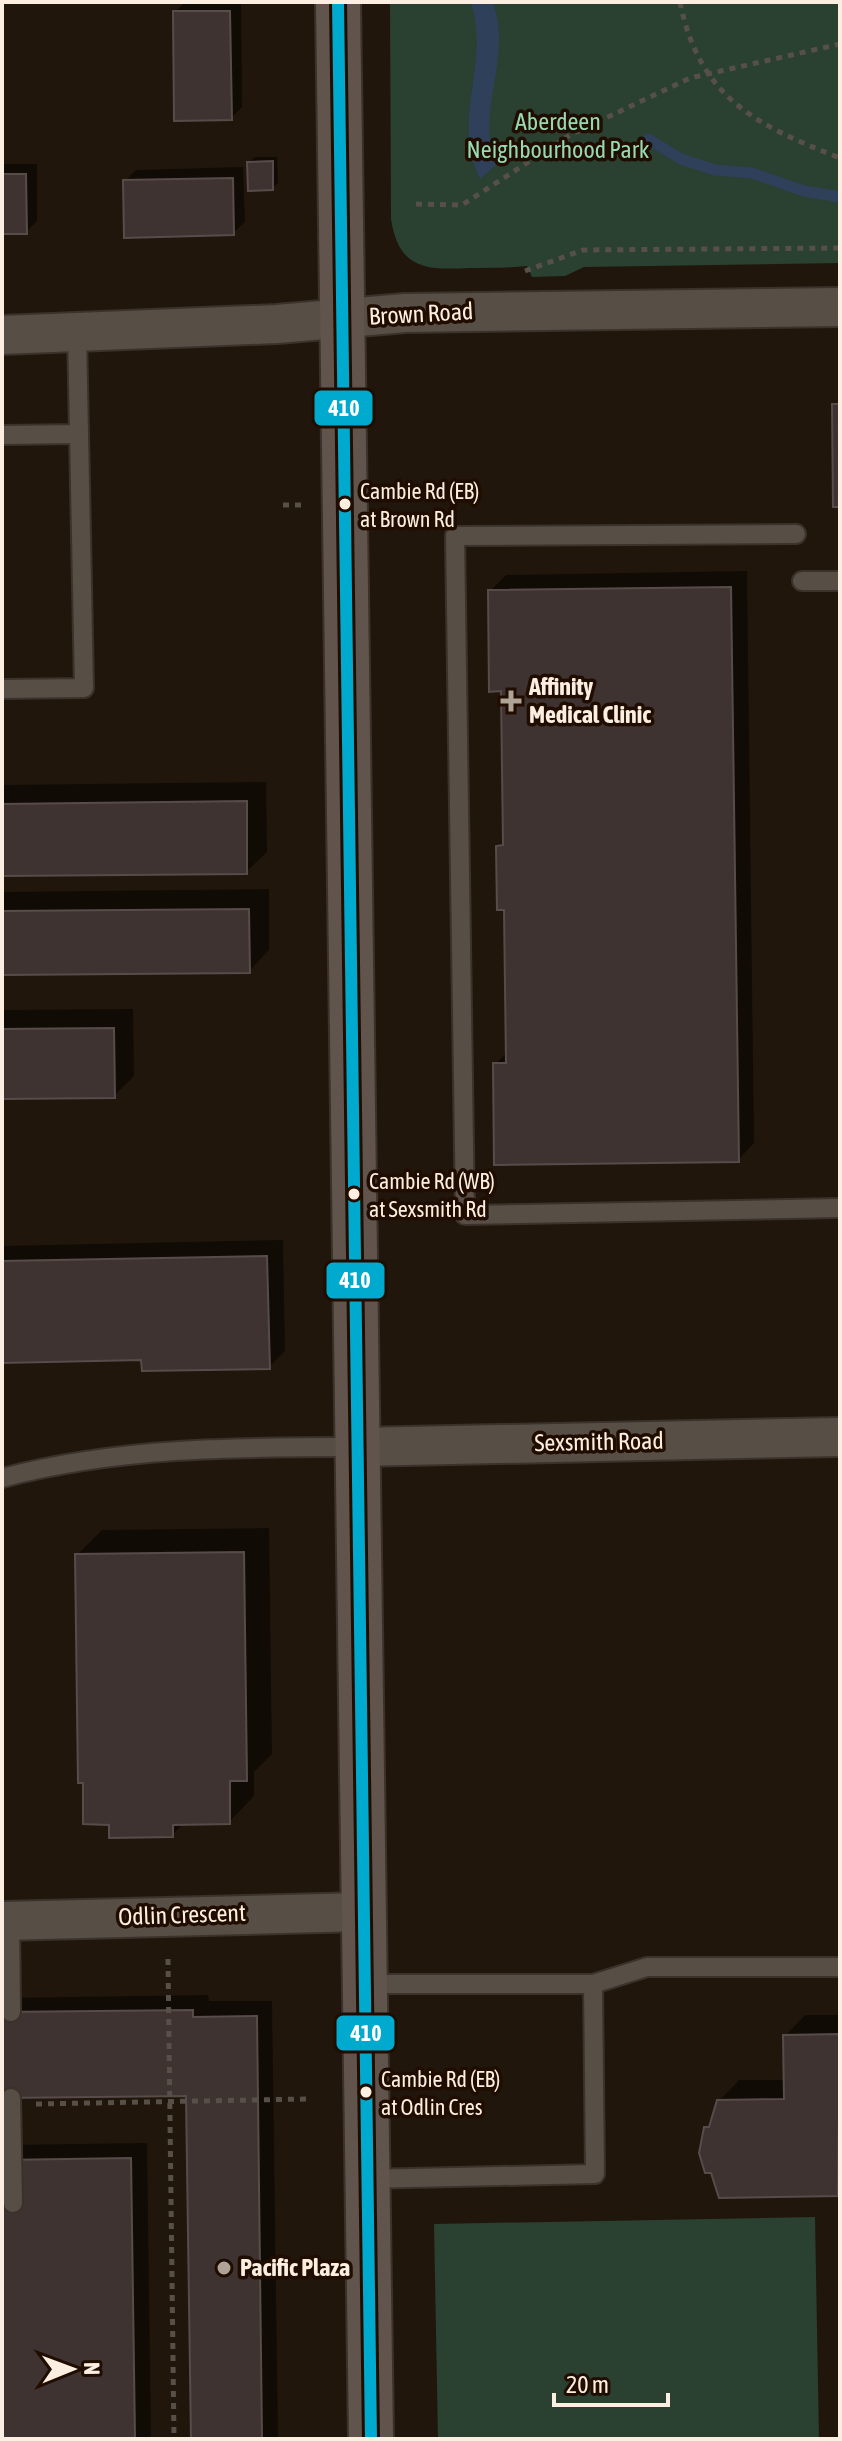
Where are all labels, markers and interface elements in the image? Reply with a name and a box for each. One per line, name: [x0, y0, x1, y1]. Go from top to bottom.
park label: Aberdeen Neighbourhood Park: [467, 108, 650, 163]
street label: Brown Road: [368, 297, 474, 330]
line badge: 410: [313, 389, 374, 427]
text: 410: [327, 395, 360, 421]
place label: Cambie Rd (EB) at Brown Rd: [360, 478, 479, 532]
marker: Cambie Rd (EB) at Brown Rd: [337, 496, 353, 512]
place label: Affinity Medical Clinic: [528, 673, 651, 728]
marker: Affinity Medical Clinic: [500, 690, 522, 712]
place label: Cambie Rd (WB) at Sexsmith Rd: [369, 1168, 495, 1222]
marker: Cambie Rd (WB) at Sexsmith Rd: [346, 1186, 362, 1202]
line badge: 410: [325, 1261, 386, 1300]
text: 410: [338, 1267, 371, 1293]
street label: Sexsmith Road: [534, 1427, 664, 1456]
street label: Odlin Crescent: [118, 1899, 246, 1930]
line badge: 410: [335, 2014, 396, 2052]
text: 410: [349, 2020, 382, 2046]
place label: Cambie Rd (EB) at Odlin Cres: [381, 2066, 500, 2120]
marker: Cambie Rd (EB) at Odlin Cres: [358, 2084, 374, 2100]
place label: Pacific Plaza: [240, 2254, 350, 2281]
marker: Pacific Plaza: [215, 2259, 233, 2277]
north arrow: [32, 2329, 112, 2409]
scale bar: [554, 2357, 668, 2407]
text: N: [79, 2362, 105, 2375]
text: 20 m: [566, 2371, 609, 2398]

